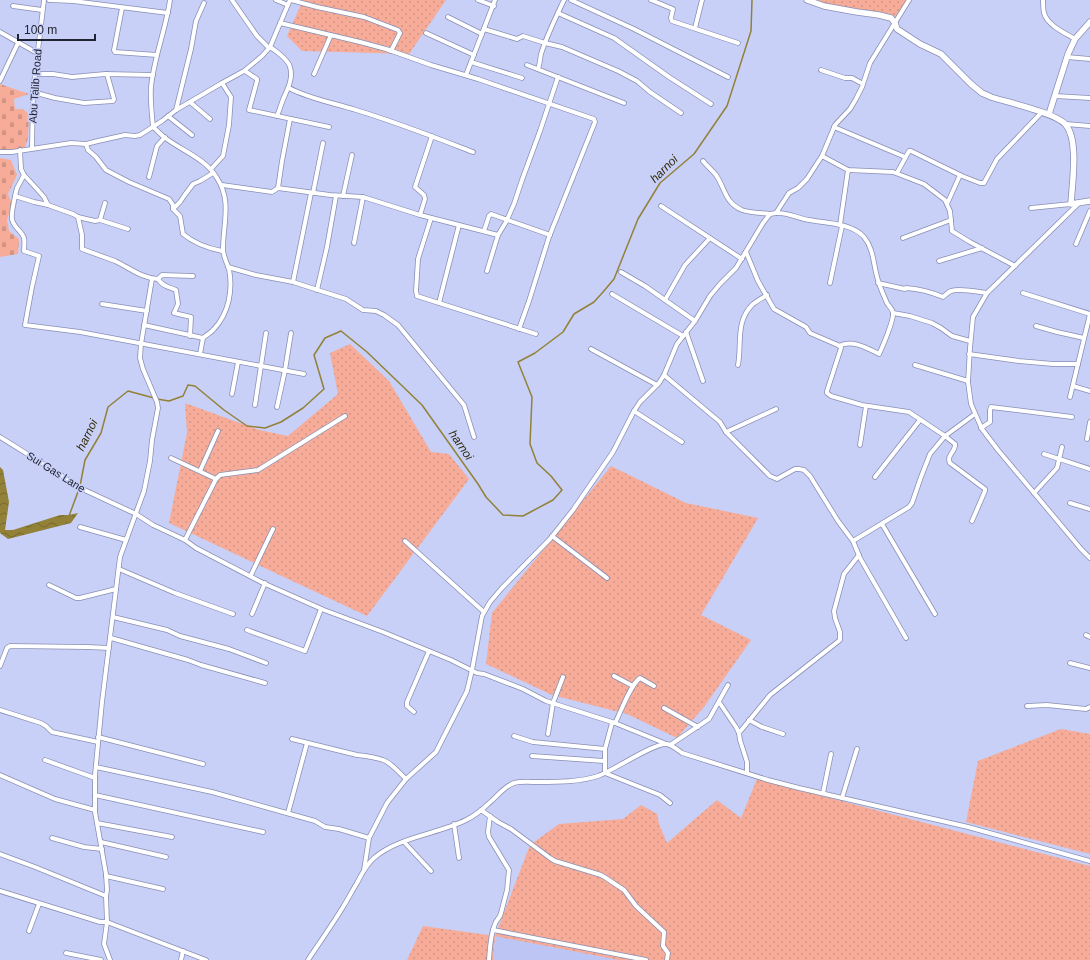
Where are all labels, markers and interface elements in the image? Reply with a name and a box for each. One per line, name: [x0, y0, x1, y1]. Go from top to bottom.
scale bar: [18, 16, 95, 42]
text: 100 m: [24, 23, 57, 37]
street label: Abu Talib Road: [26, 48, 44, 124]
water label: harnoi: [647, 152, 681, 186]
water label: harnoi: [73, 417, 101, 453]
water label: harnoi: [446, 427, 476, 463]
street label: Sui Gas Lane: [25, 449, 87, 495]

